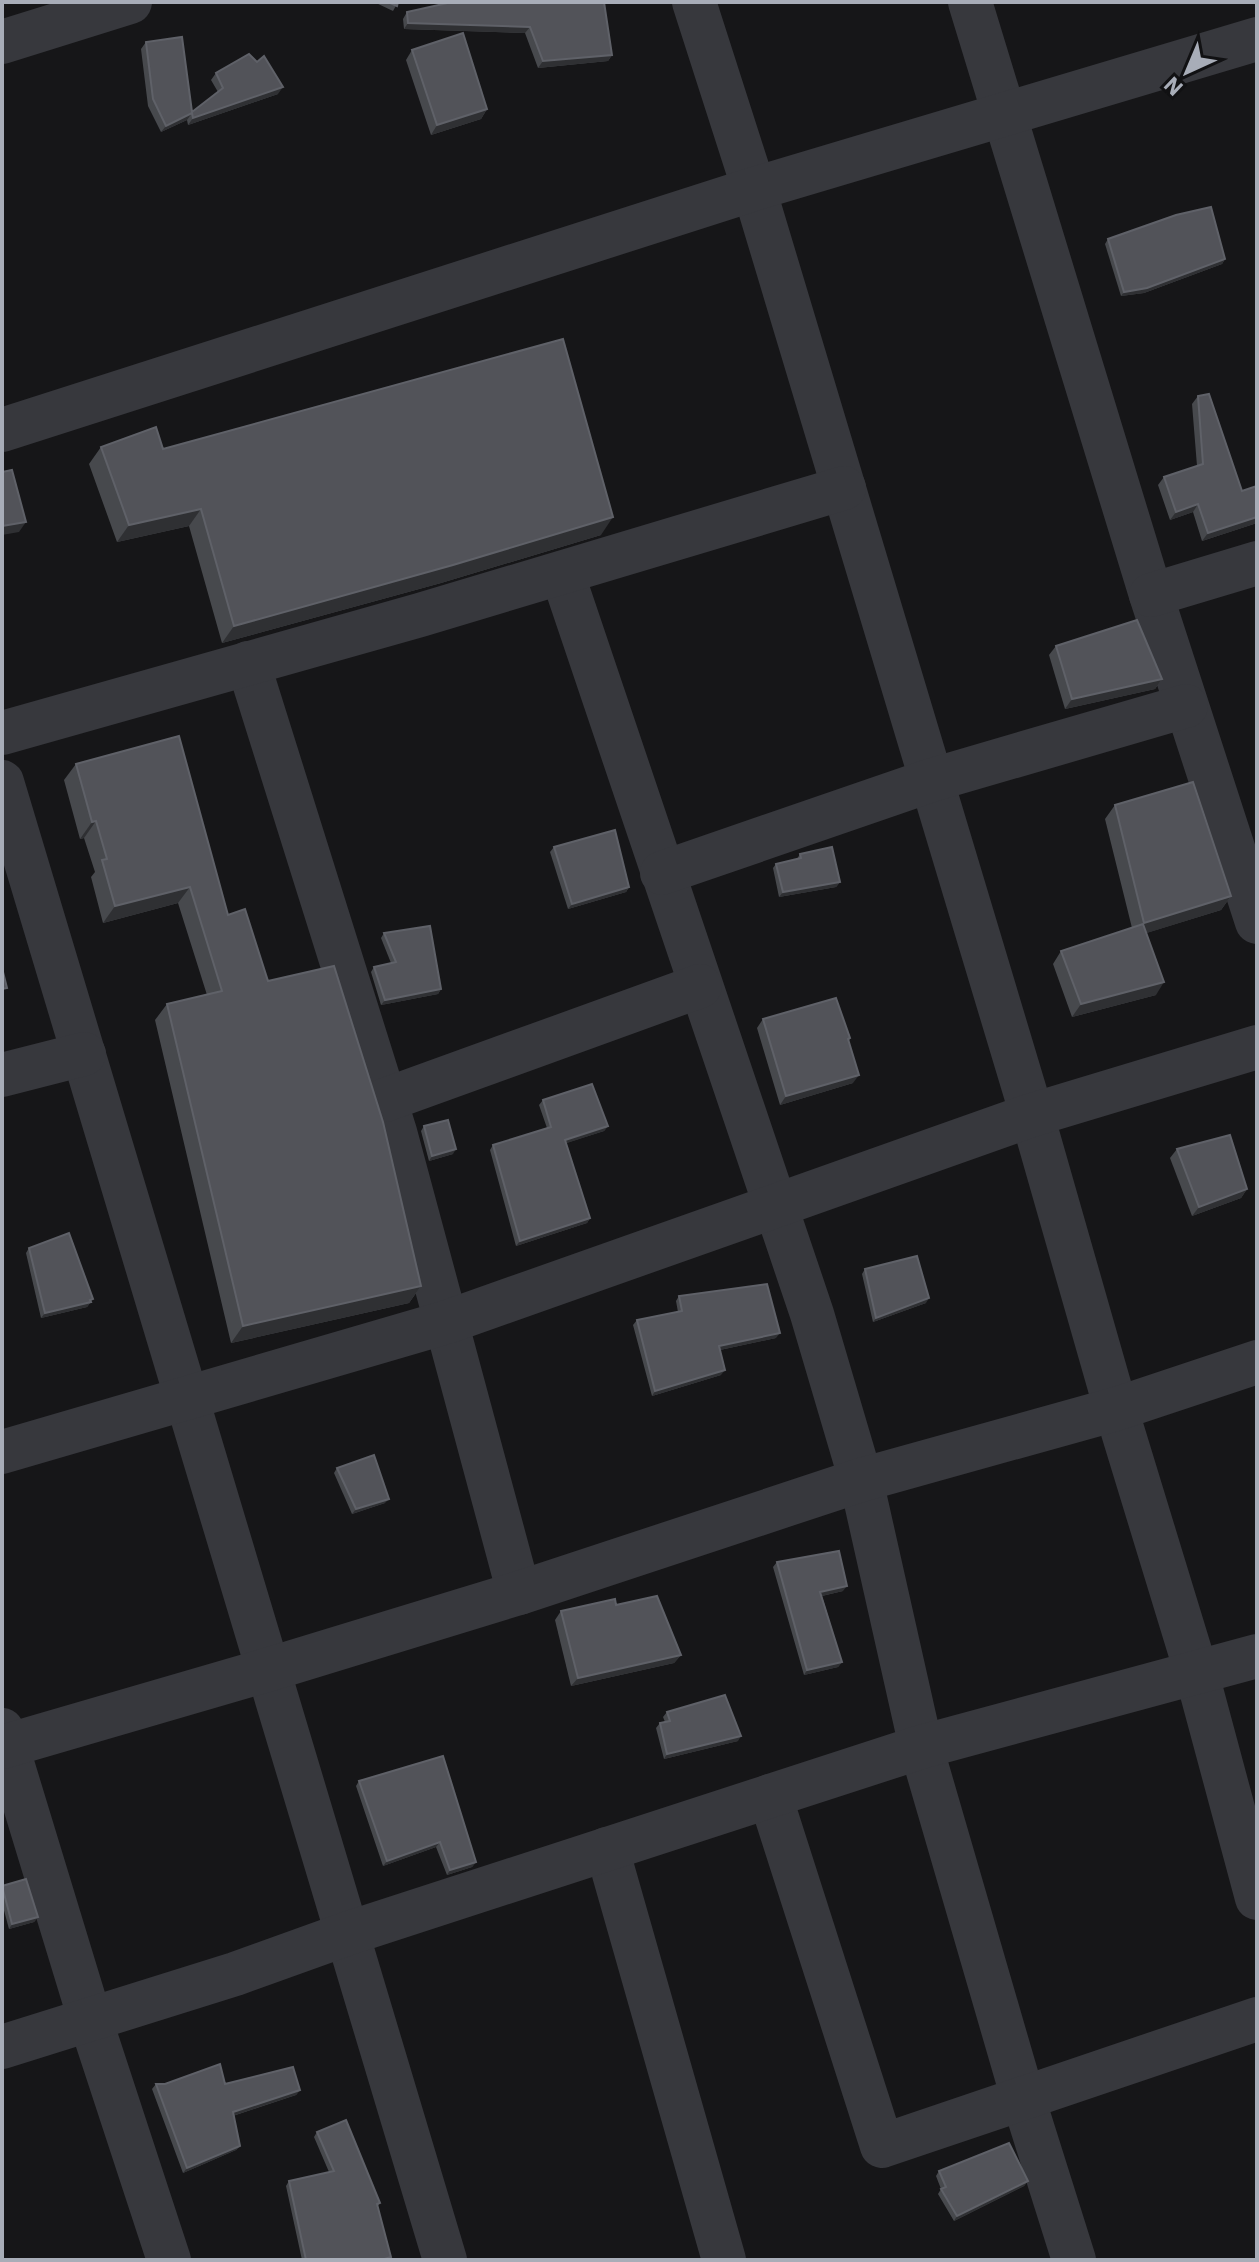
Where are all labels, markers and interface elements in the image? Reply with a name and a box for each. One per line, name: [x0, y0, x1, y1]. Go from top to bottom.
north arrow: [1147, 32, 1227, 112]
text: N: [1157, 71, 1189, 103]

